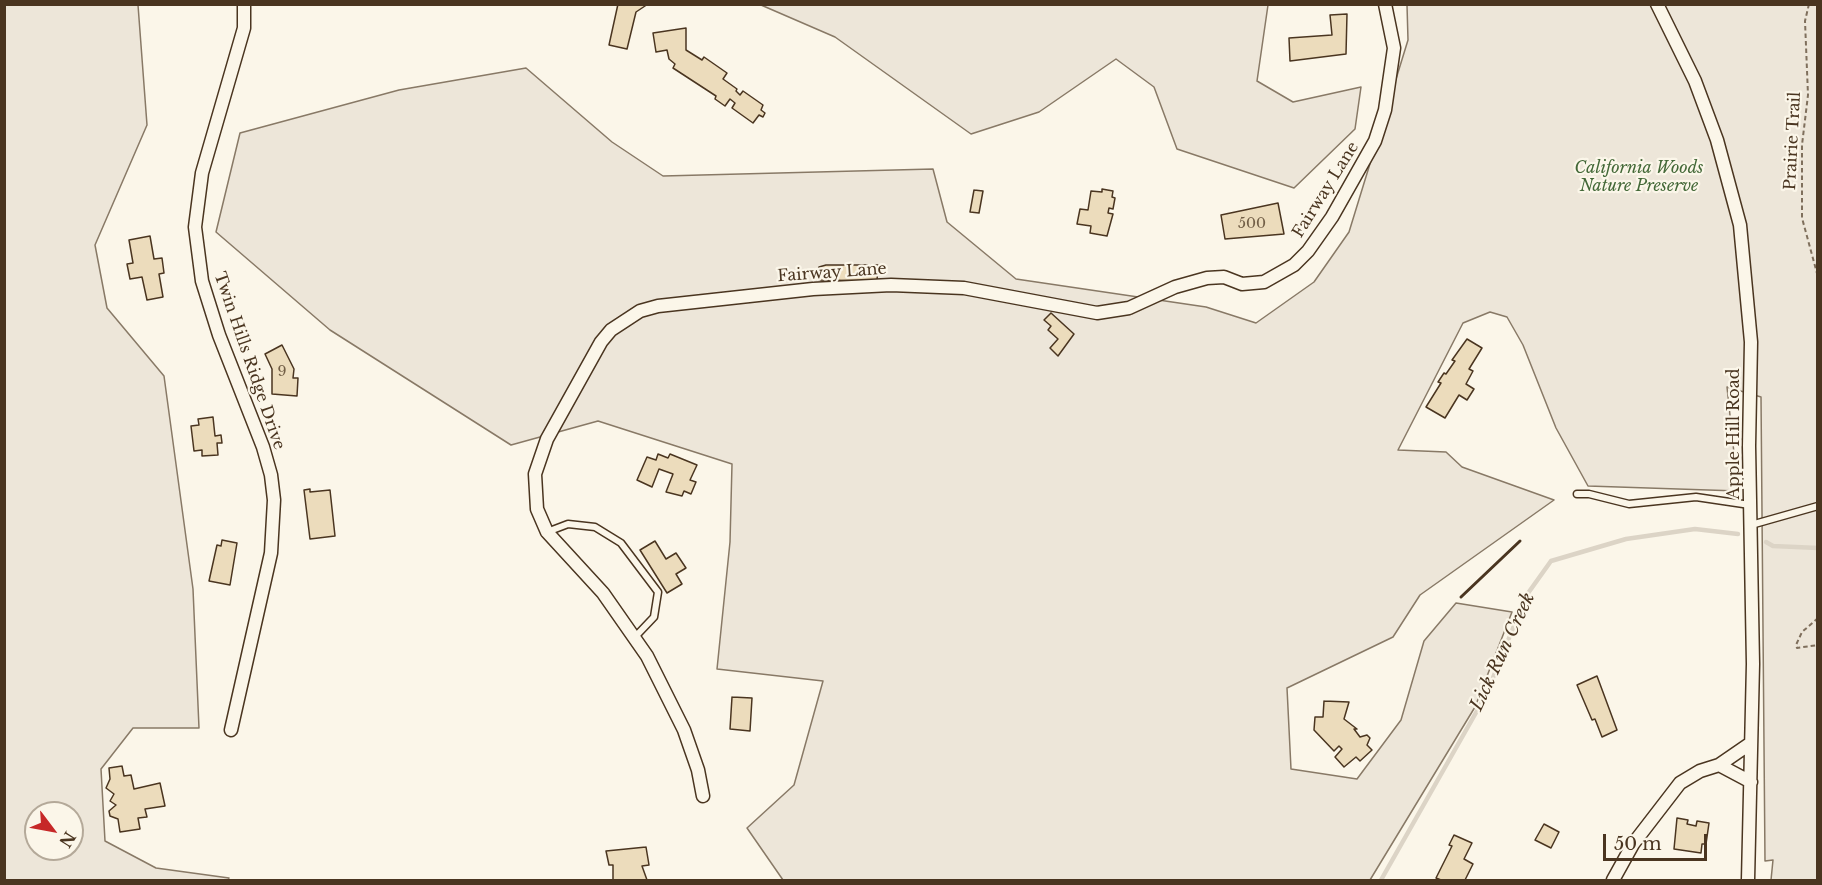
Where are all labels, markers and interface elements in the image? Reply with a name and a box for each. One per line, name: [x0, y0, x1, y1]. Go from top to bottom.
street label: Prairie Trail: [1781, 91, 1805, 191]
street label: Fairway Lane: [1289, 138, 1363, 242]
park label: California Woods Nature Preserve: [1575, 158, 1703, 196]
house number: 500: [1238, 216, 1266, 232]
street label: Fairway Lane: [777, 260, 887, 286]
street label: Twin Hills Ridge Drive: [210, 270, 288, 452]
house number: 9: [277, 364, 287, 380]
street label: Apple Hill Road: [1724, 369, 1744, 499]
water label: Lick Run Creek: [1466, 590, 1540, 714]
north arrow: [24, 801, 84, 861]
scale bar: [1606, 822, 1710, 860]
text: N: [55, 828, 80, 851]
text: 50 m: [1614, 833, 1662, 855]

